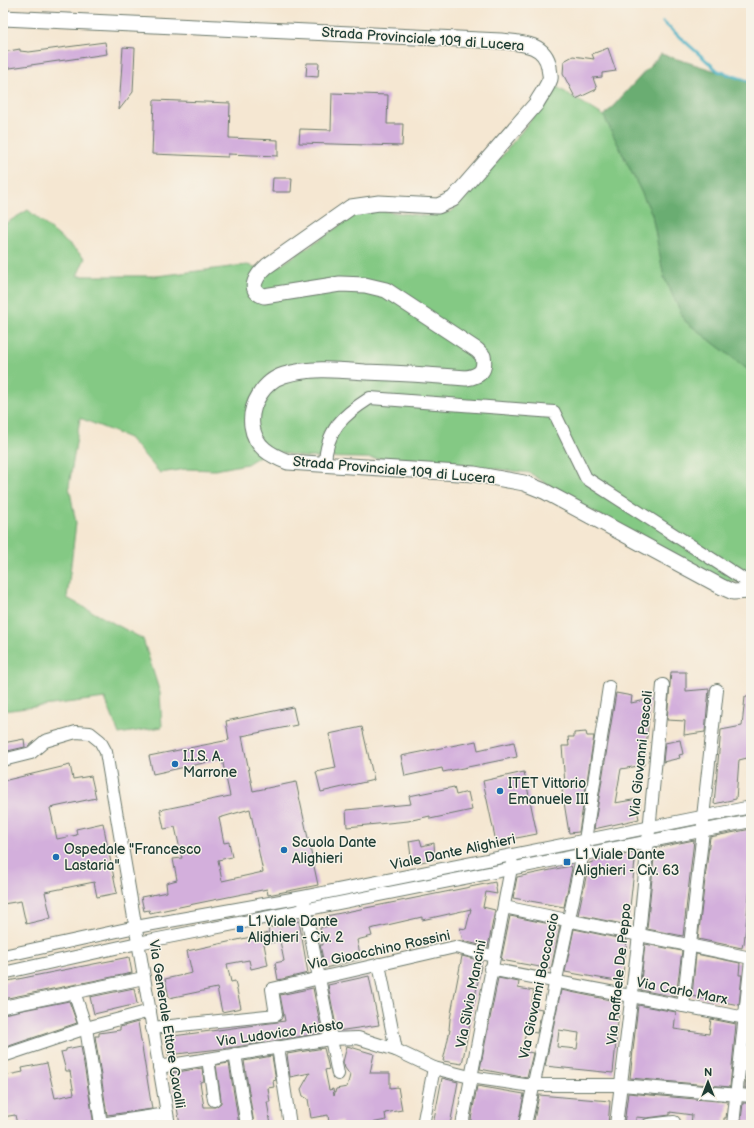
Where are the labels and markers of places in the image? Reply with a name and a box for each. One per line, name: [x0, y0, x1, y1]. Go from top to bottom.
place label: I.I.S. A. Marrone: [183, 748, 237, 781]
marker: I.I.S. A. Marrone: [170, 759, 180, 769]
place label: ITET Vittorio Emanuele III: [508, 775, 589, 808]
marker: ITET Vittorio Emanuele III: [495, 786, 505, 796]
place label: Scuola Dante Alighieri: [292, 834, 376, 867]
place label: Ospedale "Francesco Lastaria": [64, 841, 201, 874]
marker: Scuola Dante Alighieri: [279, 845, 289, 855]
place label: L1 Viale Dante Alighieri - Civ. 63: [575, 846, 679, 879]
marker: Ospedale "Francesco Lastaria": [51, 852, 61, 862]
marker: L1 Viale Dante Alighieri - Civ. 63: [562, 857, 572, 867]
place label: L1 Viale Dante Alighieri - Civ. 2: [248, 913, 344, 946]
marker: L1 Viale Dante Alighieri - Civ. 2: [235, 924, 245, 934]

